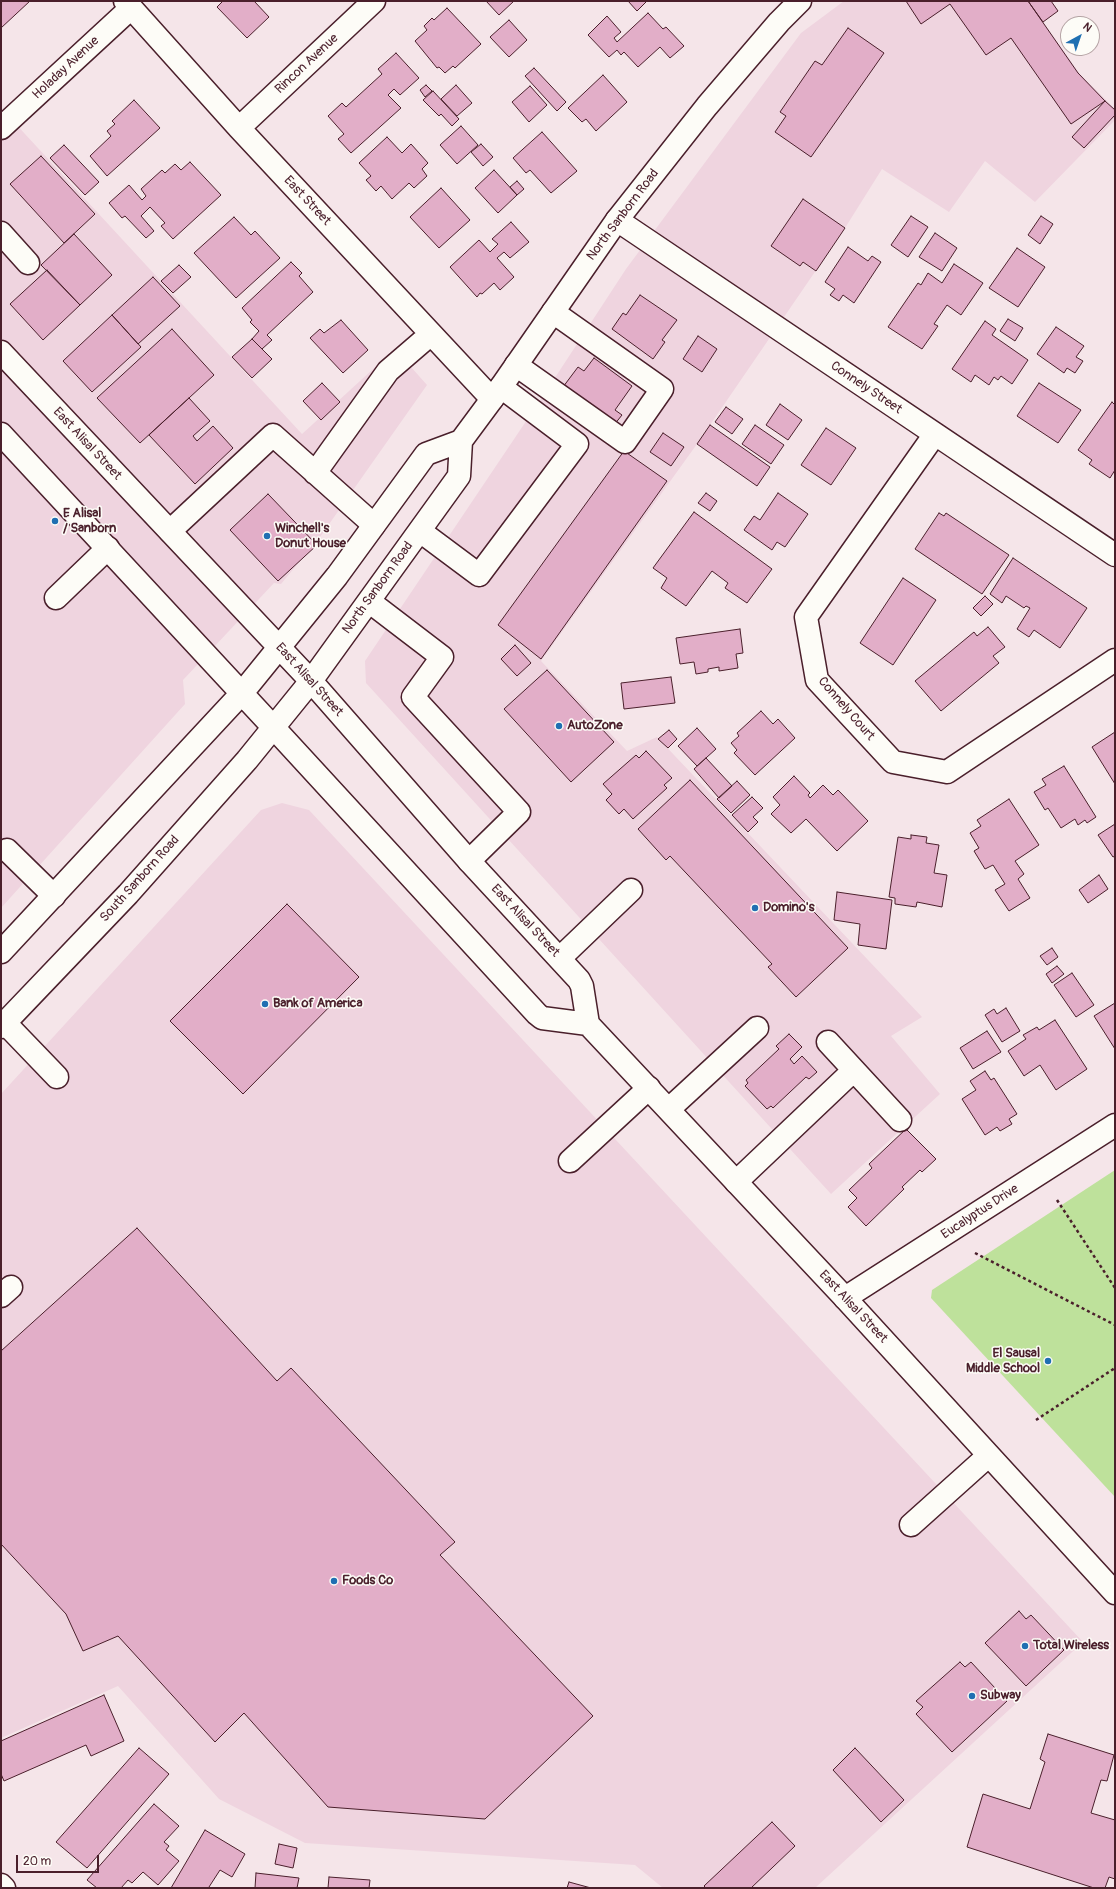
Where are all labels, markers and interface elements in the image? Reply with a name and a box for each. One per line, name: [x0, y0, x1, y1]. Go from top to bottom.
north arrow: [1060, 16, 1100, 56]
text: N: [1080, 20, 1094, 35]
street label: Rincon Avenue: [272, 31, 342, 97]
street label: Holaday Avenue: [30, 33, 102, 103]
street label: North Sanborn Road: [584, 166, 662, 264]
street label: East Street: [280, 173, 334, 229]
street label: Connely Street: [827, 358, 905, 418]
street label: East Alisal Street: [49, 404, 125, 484]
place label: E Alisal / Sanborn: [63, 506, 116, 537]
marker: E Alisal / Sanborn: [50, 516, 60, 526]
place label: Winchell's Donut House: [275, 521, 346, 552]
marker: Winchell's Donut House: [262, 531, 272, 541]
street label: North Sanborn Road: [339, 539, 417, 637]
street label: East Alisal Street: [272, 640, 346, 720]
street label: Connely Court: [814, 674, 878, 744]
place label: AutoZone: [567, 718, 623, 734]
marker: AutoZone: [554, 721, 564, 731]
street label: South Sanborn Road: [97, 833, 183, 925]
street label: East Alisal Street: [487, 881, 563, 961]
place label: Domino's: [763, 900, 814, 916]
marker: Domino's: [750, 903, 760, 913]
place label: Bank of America: [273, 996, 362, 1012]
marker: Bank of America: [260, 999, 270, 1009]
street label: Eucalyptus Drive: [938, 1181, 1022, 1243]
street label: East Alisal Street: [815, 1267, 891, 1347]
place label: El Sausal Middle School: [966, 1346, 1040, 1377]
marker: El Sausal Middle School: [1043, 1356, 1053, 1366]
place label: Foods Co: [342, 1573, 393, 1589]
marker: Foods Co: [329, 1576, 339, 1586]
place label: Total Wireless: [1033, 1638, 1109, 1654]
marker: Total Wireless: [1020, 1641, 1030, 1651]
place label: Subway: [980, 1688, 1021, 1704]
marker: Subway: [967, 1691, 977, 1701]
scale bar: [18, 1847, 101, 1873]
text: 20 m: [23, 1854, 51, 1869]

